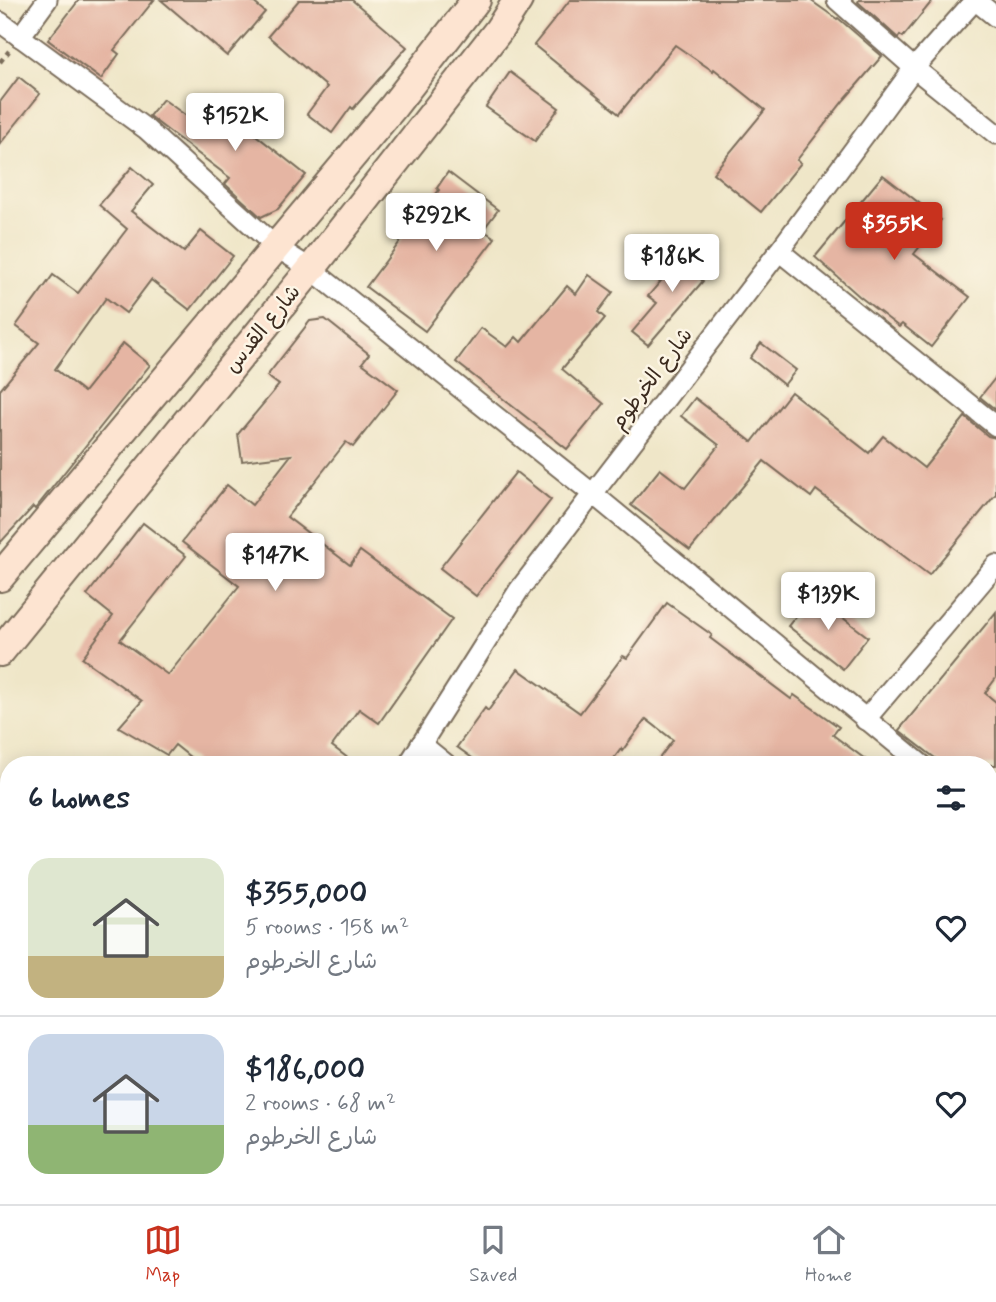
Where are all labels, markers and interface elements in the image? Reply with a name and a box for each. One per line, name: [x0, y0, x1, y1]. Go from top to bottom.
pin: $152K: [186, 94, 284, 153]
text: $152K: [202, 101, 268, 131]
pin: $292K: [387, 194, 485, 253]
text: $292K: [402, 201, 470, 231]
pin: $355K: [845, 202, 943, 262]
text: $355K: [861, 210, 927, 240]
pin: $186K: [623, 234, 721, 294]
text: $186K: [640, 242, 704, 272]
street label: شارع القدس: [219, 279, 307, 379]
street label: شارع الخرطوم: [604, 322, 700, 436]
pin: $147K: [226, 534, 324, 593]
text: $147K: [242, 541, 308, 571]
pin: $139K: [779, 572, 877, 632]
text: $139K: [797, 580, 859, 610]
text: 6 homes: [28, 779, 130, 818]
icon: filters: [932, 779, 970, 817]
text: $355,000: [245, 874, 367, 913]
icon: home: [84, 886, 168, 970]
icon: heart: [932, 909, 970, 947]
text: 5 rooms · 158 m²: [245, 913, 409, 943]
text: شارع الخرطوم: [245, 947, 377, 977]
text: $186,000: [245, 1050, 365, 1089]
icon: home: [84, 1062, 168, 1146]
icon: heart: [932, 1085, 970, 1123]
text: 2 rooms · 68 m²: [245, 1089, 396, 1119]
text: شارع الخرطوم: [245, 1123, 377, 1153]
tab: Map: [144, 1221, 182, 1288]
tab: Saved: [469, 1221, 517, 1288]
tab: Home: [805, 1221, 852, 1288]

